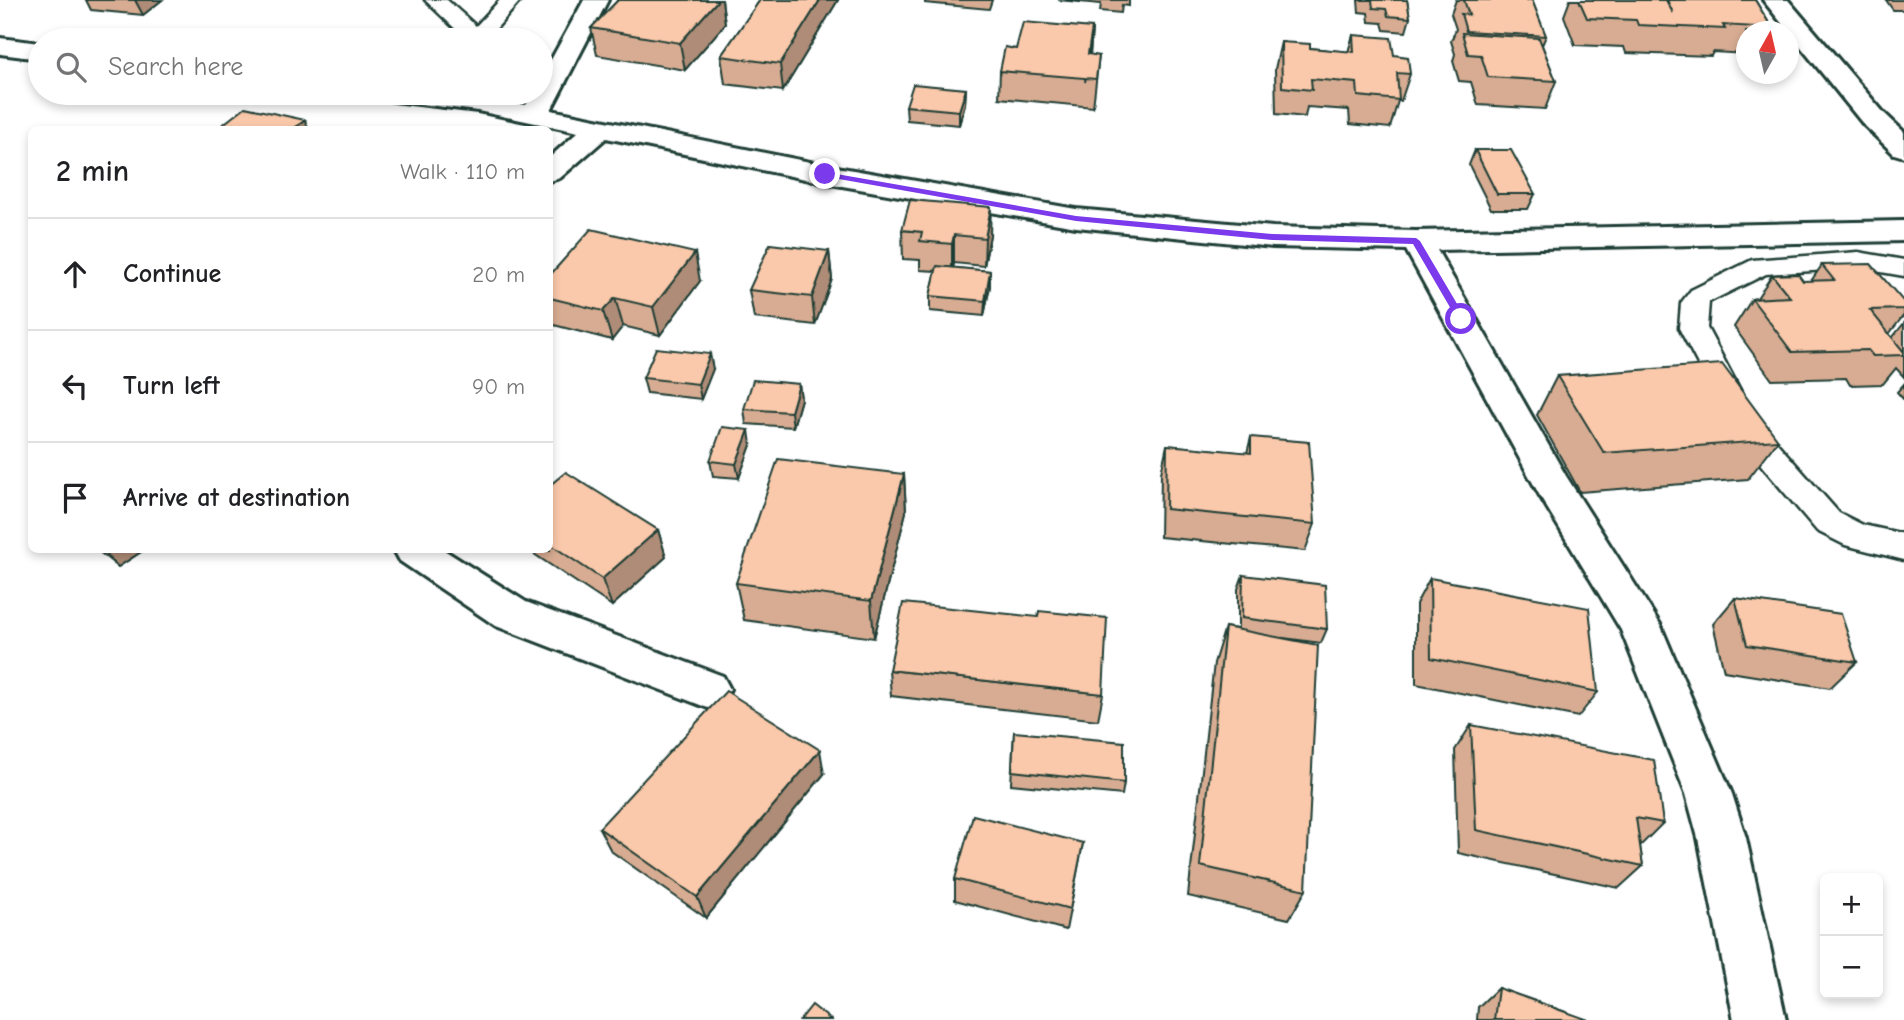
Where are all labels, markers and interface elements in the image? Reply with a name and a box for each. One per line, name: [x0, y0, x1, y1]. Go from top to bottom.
north arrow: [1736, 21, 1799, 84]
search box: [28, 28, 553, 105]
icon: search: [52, 48, 90, 86]
text: Search here: [108, 52, 243, 82]
text: 2 min: [56, 154, 129, 189]
text: Walk · 110 m: [400, 158, 525, 185]
route end: [809, 158, 840, 189]
icon: ahead: [56, 255, 94, 293]
text: Continue: [123, 259, 221, 289]
text: 20 m: [472, 261, 525, 288]
route start: [1445, 303, 1476, 334]
icon: left: [56, 367, 94, 405]
text: Turn left: [123, 371, 220, 401]
text: 90 m: [472, 373, 525, 400]
icon: arrive: [56, 479, 94, 517]
text: Arrive at destination: [123, 483, 350, 513]
map controls: [1820, 873, 1883, 999]
button: +: [1820, 873, 1883, 936]
button: −: [1820, 936, 1883, 999]

